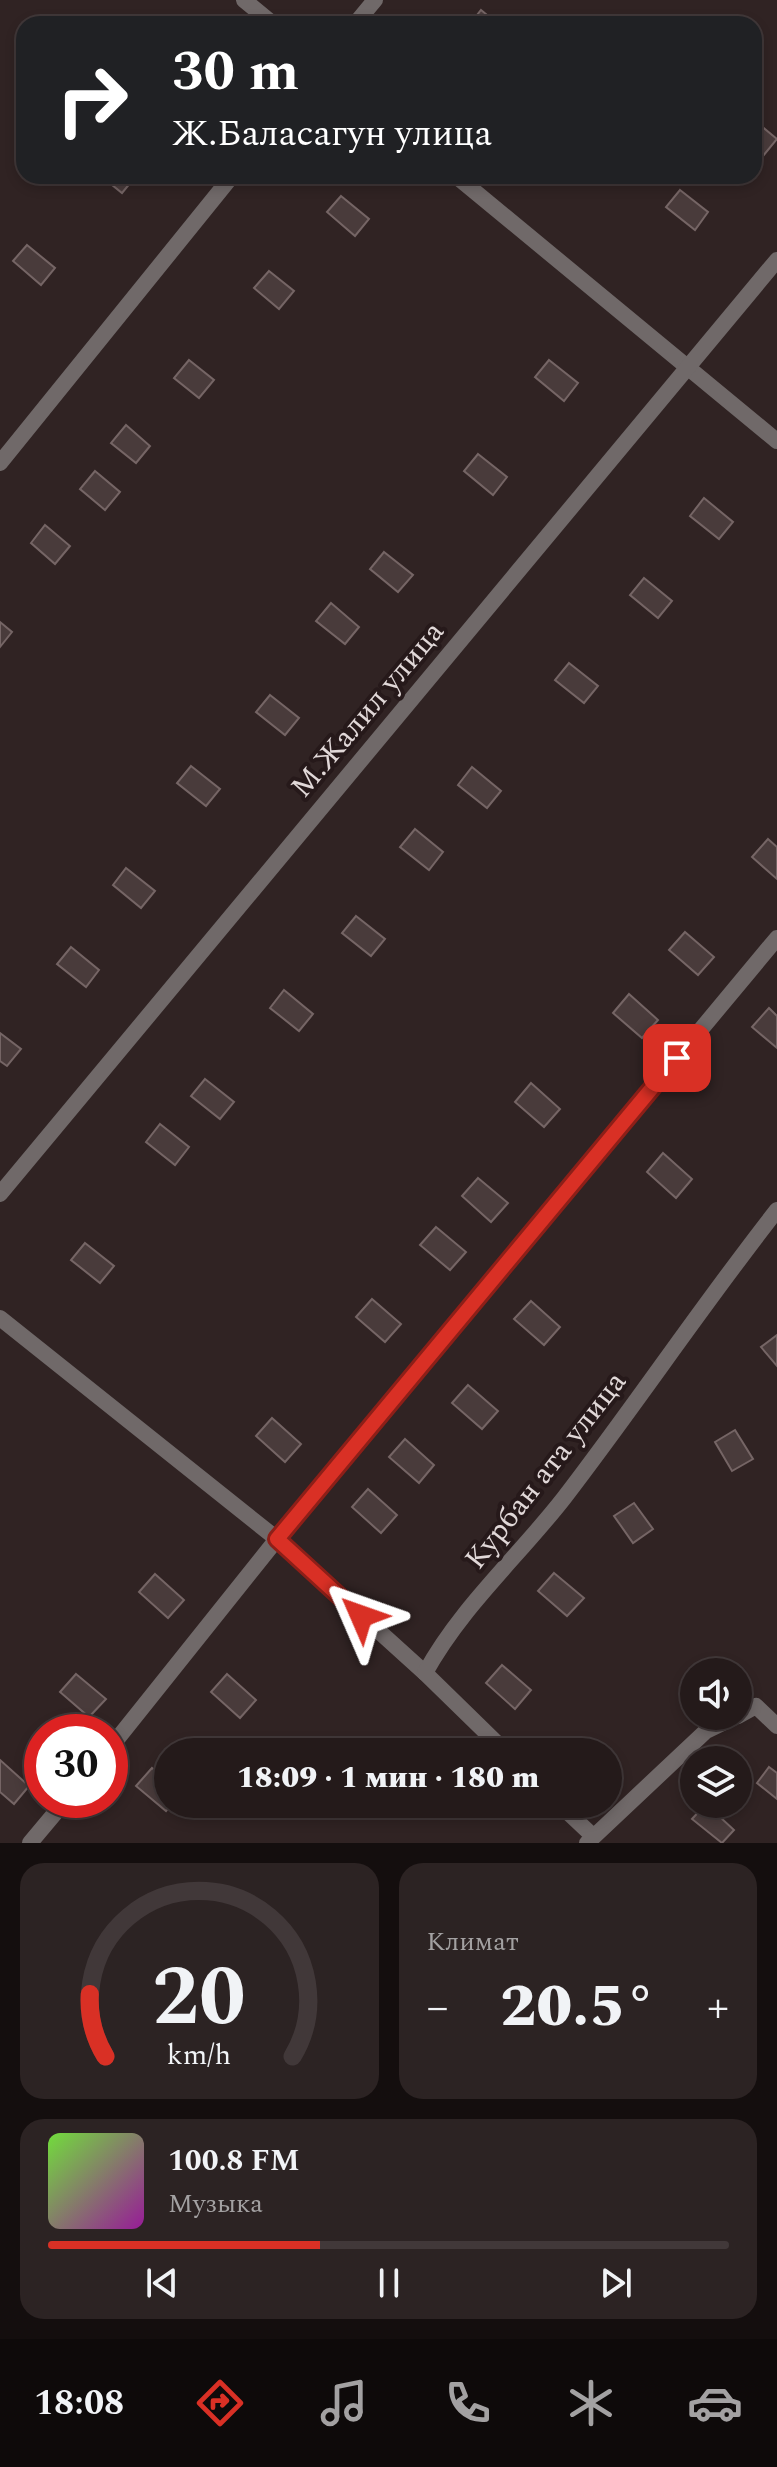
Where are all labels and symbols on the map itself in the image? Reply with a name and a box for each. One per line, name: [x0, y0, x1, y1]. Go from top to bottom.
street label: М.Жалил улица: [280, 611, 456, 808]
pin: [643, 1024, 711, 1092]
street label: Курбан ата улица: [453, 1361, 638, 1580]
position arrow: [319, 1574, 403, 1658]
speed limit sign: 30: [24, 1714, 128, 1818]

